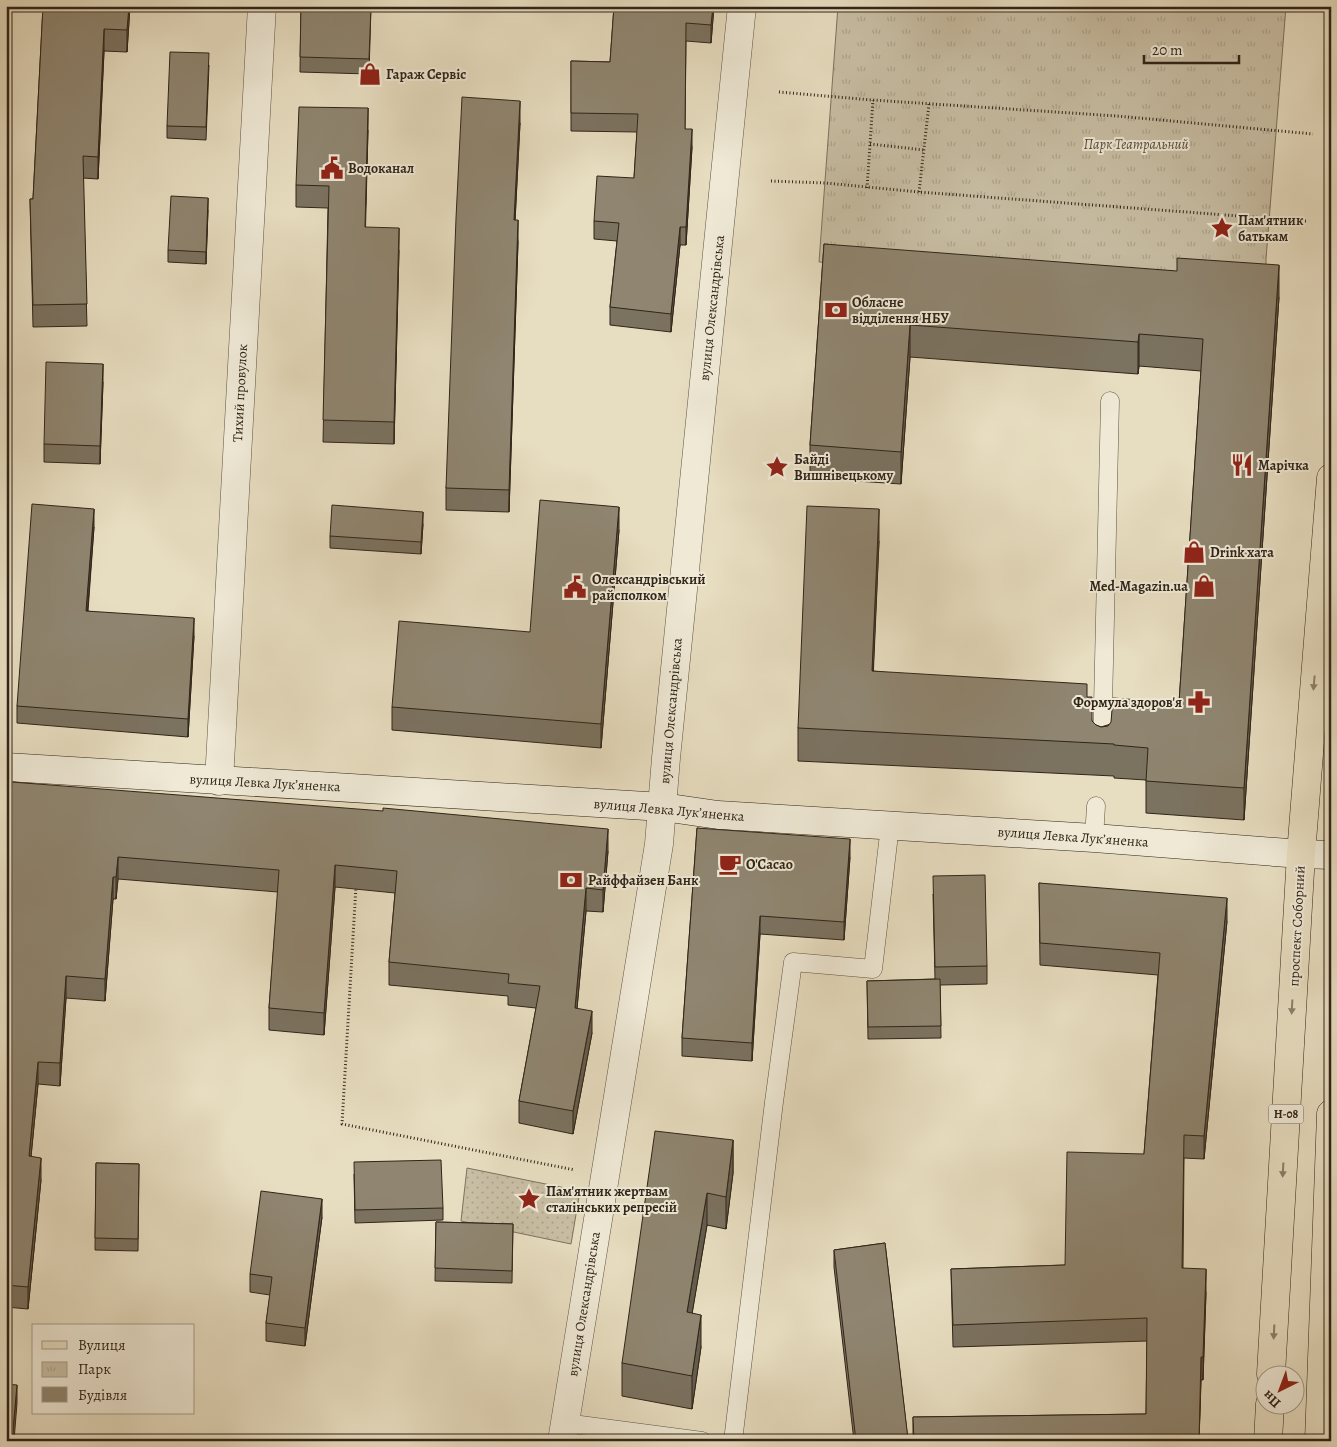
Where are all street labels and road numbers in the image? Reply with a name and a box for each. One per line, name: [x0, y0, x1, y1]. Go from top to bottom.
street label: вулиця Олександрівська: [695, 234, 729, 382]
street label: Тихий провулок: [228, 343, 252, 443]
street label: вулиця Олександрівська: [655, 637, 687, 785]
street label: вулиця Левка Лукʼяненка: [189, 770, 342, 796]
street label: вулиця Левка Лукʼяненка: [593, 794, 746, 826]
street label: вулиця Левка Лукʼяненка: [997, 822, 1150, 852]
street label: проспект Соборний: [1284, 865, 1310, 987]
road number: Н-08: [1268, 1104, 1304, 1124]
street label: вулиця Олександрівська: [563, 1230, 605, 1378]

